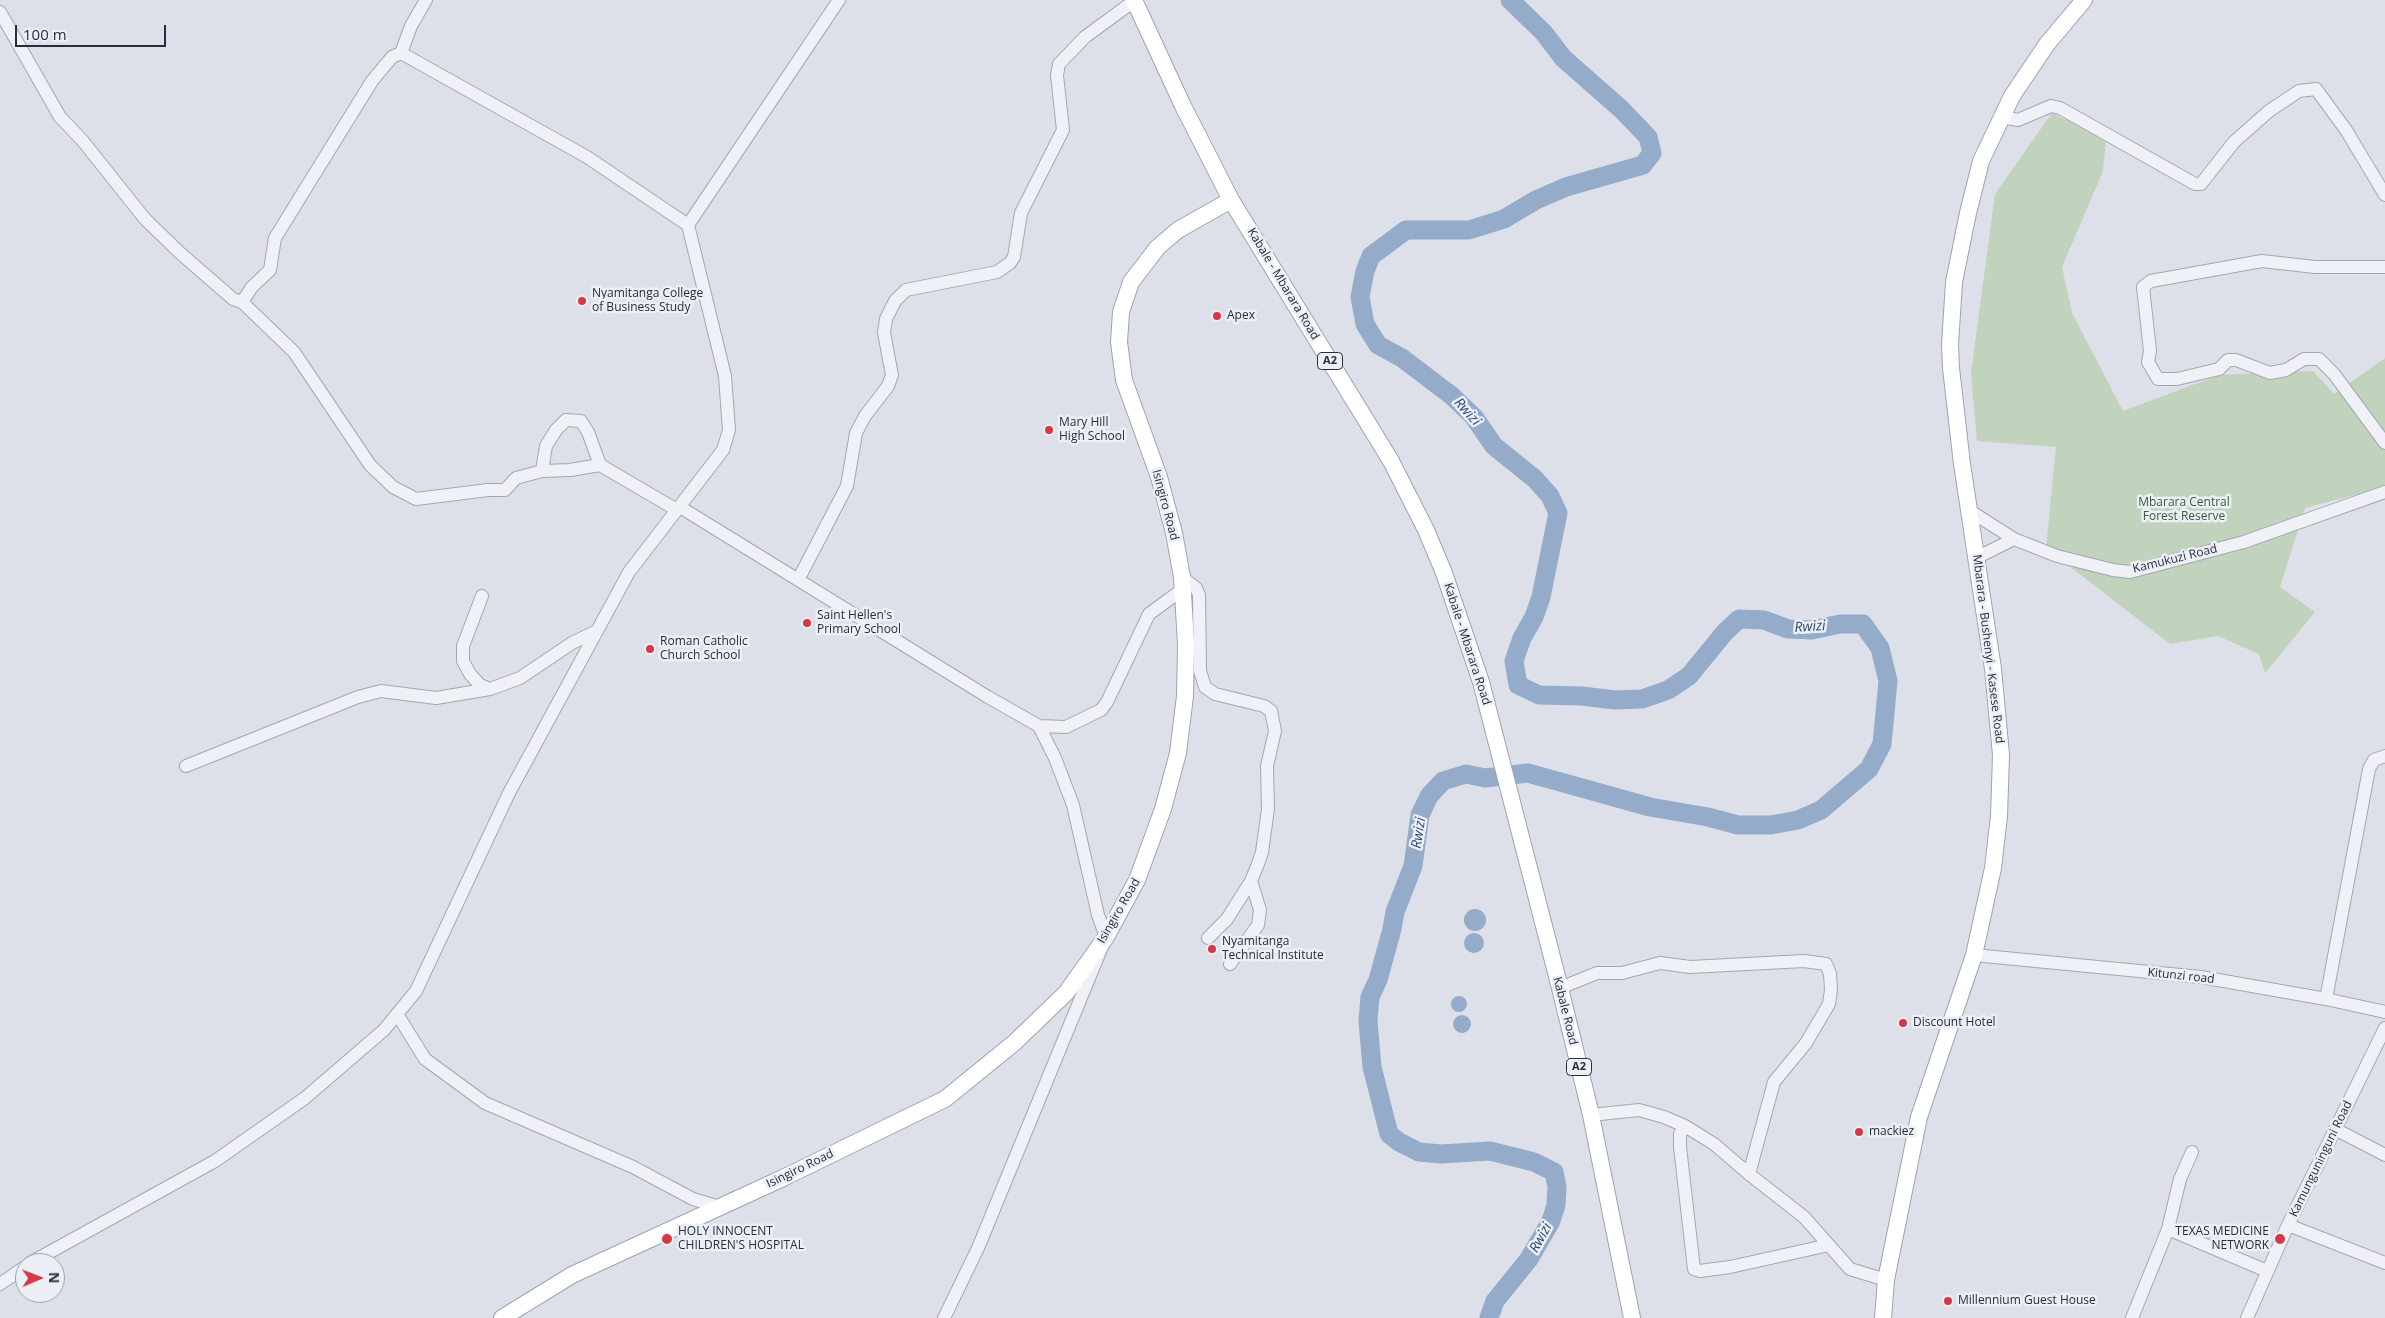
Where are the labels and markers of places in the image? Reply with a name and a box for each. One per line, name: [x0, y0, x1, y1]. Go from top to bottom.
place label: Nyamitanga College of Business Study: [592, 287, 703, 315]
marker: Nyamitanga College of Business Study: [576, 295, 588, 307]
place label: Apex: [1227, 309, 1255, 323]
marker: Apex: [1211, 310, 1223, 322]
place label: Mary Hill High School: [1059, 416, 1125, 444]
marker: Mary Hill High School: [1043, 424, 1055, 436]
place label: Saint Hellen's Primary School: [817, 609, 901, 637]
marker: Saint Hellen's Primary School: [801, 617, 813, 629]
place label: Roman Catholic Church School: [660, 635, 748, 663]
marker: Roman Catholic Church School: [644, 643, 656, 655]
place label: Nyamitanga Technical Institute: [1222, 935, 1324, 963]
marker: Nyamitanga Technical Institute: [1206, 943, 1218, 955]
place label: Discount Hotel: [1913, 1016, 1996, 1030]
marker: Discount Hotel: [1897, 1017, 1909, 1029]
place label: mackiez: [1869, 1125, 1914, 1139]
marker: mackiez: [1853, 1126, 1865, 1138]
place label: HOLY INNOCENT CHILDREN'S HOSPITAL: [678, 1225, 804, 1253]
place label: TEXAS MEDICINE NETWORK: [2175, 1225, 2269, 1253]
marker: HOLY INNOCENT CHILDREN'S HOSPITAL: [660, 1232, 674, 1246]
marker: TEXAS MEDICINE NETWORK: [2273, 1232, 2287, 1246]
place label: Millennium Guest House: [1958, 1294, 2096, 1308]
marker: Millennium Guest House: [1942, 1295, 1954, 1307]

